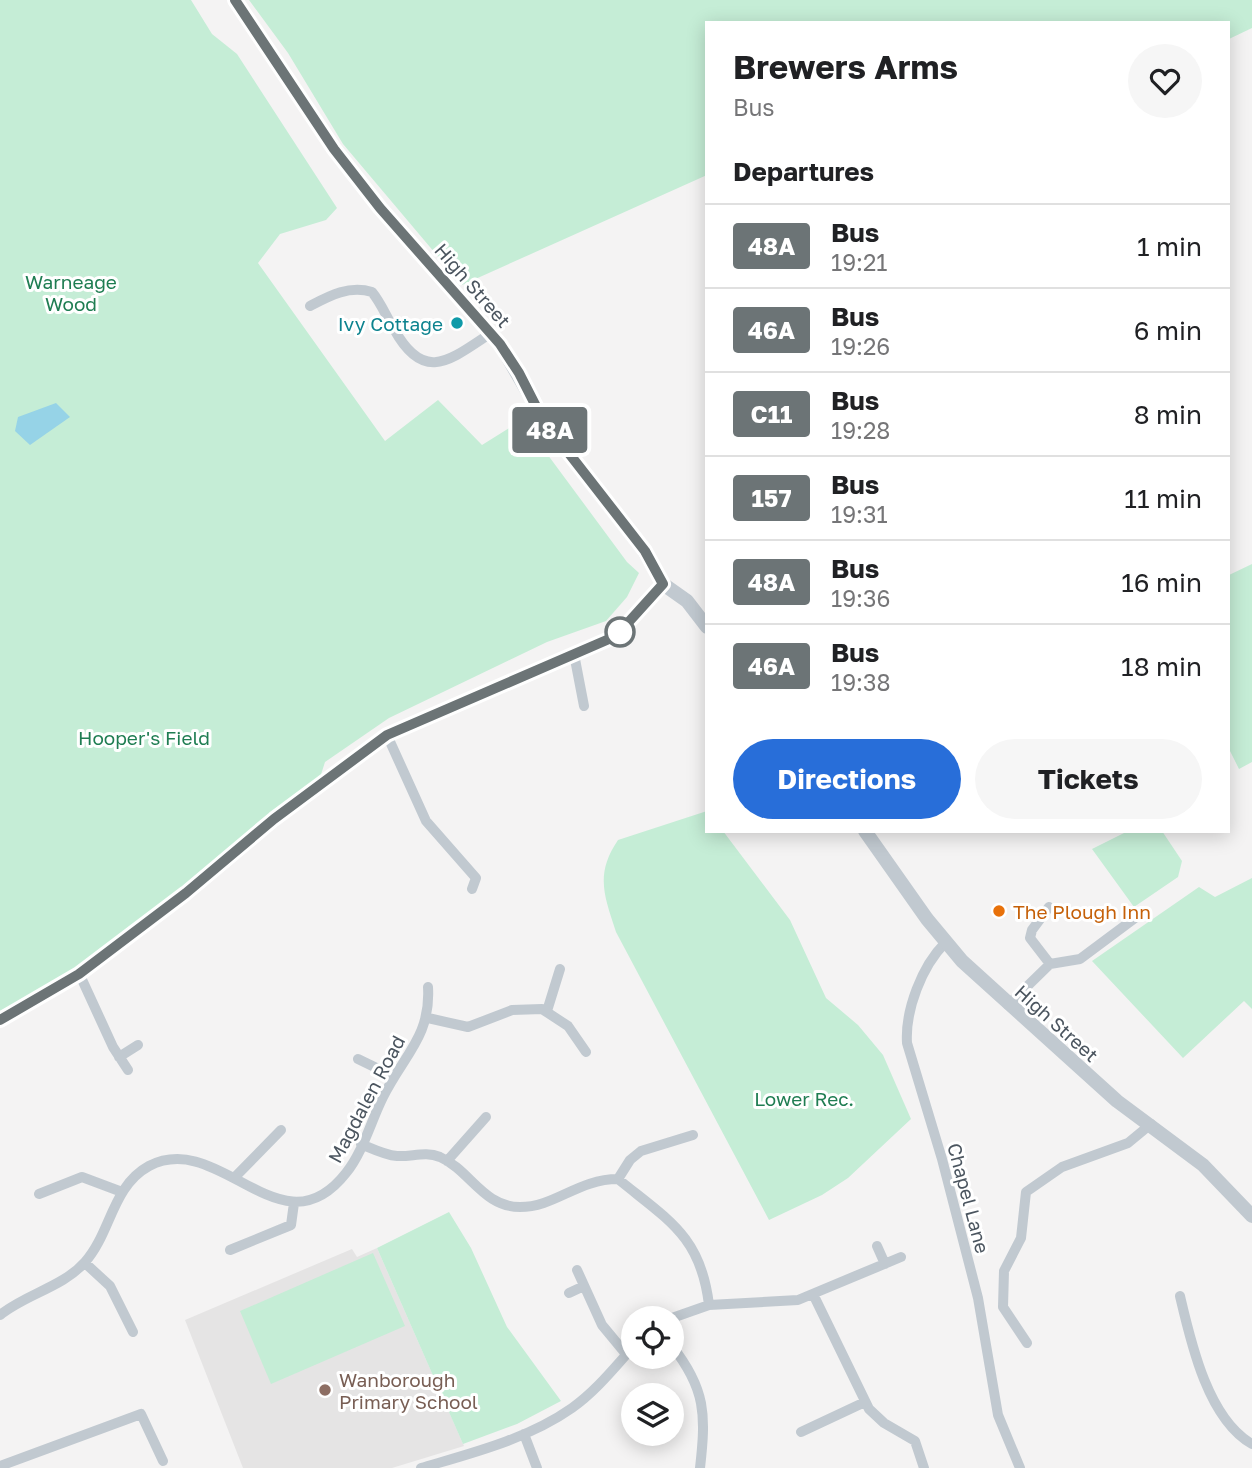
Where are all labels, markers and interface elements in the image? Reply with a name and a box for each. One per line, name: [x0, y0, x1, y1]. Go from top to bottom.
button: heart: [1128, 44, 1202, 118]
text: Brewers Arms: [733, 47, 958, 86]
text: Bus: [733, 93, 775, 121]
text: Departures: [733, 156, 874, 187]
text: Bus: [831, 217, 879, 248]
text: 48A: [748, 231, 795, 260]
text: 1 min: [1137, 231, 1202, 262]
street label: High Street: [430, 238, 516, 332]
text: 19:21: [831, 248, 887, 276]
park label: Warneage Wood: [25, 270, 117, 315]
text: Bus: [831, 301, 879, 332]
place label: Ivy Cottage: [338, 312, 443, 335]
marker: Ivy Cottage: [449, 315, 465, 331]
text: 46A: [748, 315, 795, 344]
text: 6 min: [1134, 315, 1202, 346]
text: 19:26: [831, 332, 890, 360]
text: Bus: [831, 385, 879, 416]
text: C11: [751, 399, 792, 428]
text: 8 min: [1134, 399, 1202, 430]
line badge: 48A: [510, 407, 590, 453]
text: 48A: [526, 415, 574, 444]
text: 19:28: [831, 416, 890, 444]
text: Bus: [831, 469, 879, 500]
text: 157: [751, 483, 792, 512]
text: 11 min: [1124, 483, 1202, 514]
text: 19:31: [831, 500, 888, 528]
text: Bus: [831, 553, 879, 584]
text: 48A: [748, 567, 795, 596]
text: 16 min: [1121, 567, 1202, 598]
text: 19:36: [831, 584, 890, 612]
unlabelled marker: [605, 617, 635, 647]
text: Bus: [831, 637, 879, 668]
text: 46A: [748, 651, 795, 680]
text: 18 min: [1121, 651, 1202, 682]
text: 19:38: [831, 668, 890, 696]
park label: Hooper's Field: [78, 726, 210, 749]
button: Directions: [733, 739, 961, 819]
button: Tickets: [975, 739, 1202, 819]
place label: The Plough Inn: [1013, 900, 1151, 923]
marker: The Plough Inn: [991, 903, 1007, 919]
street label: High Street: [1011, 980, 1103, 1066]
street label: Magdalen Road: [323, 1031, 409, 1167]
park label: Lower Rec.: [754, 1087, 854, 1110]
street label: Chapel Lane: [943, 1140, 995, 1256]
map controls: [621, 1306, 684, 1446]
button: locate: [621, 1306, 684, 1369]
place label: Wanborough Primary School: [339, 1368, 478, 1413]
marker: Wanborough Primary School: [317, 1382, 333, 1398]
button: layers: [621, 1383, 684, 1446]

